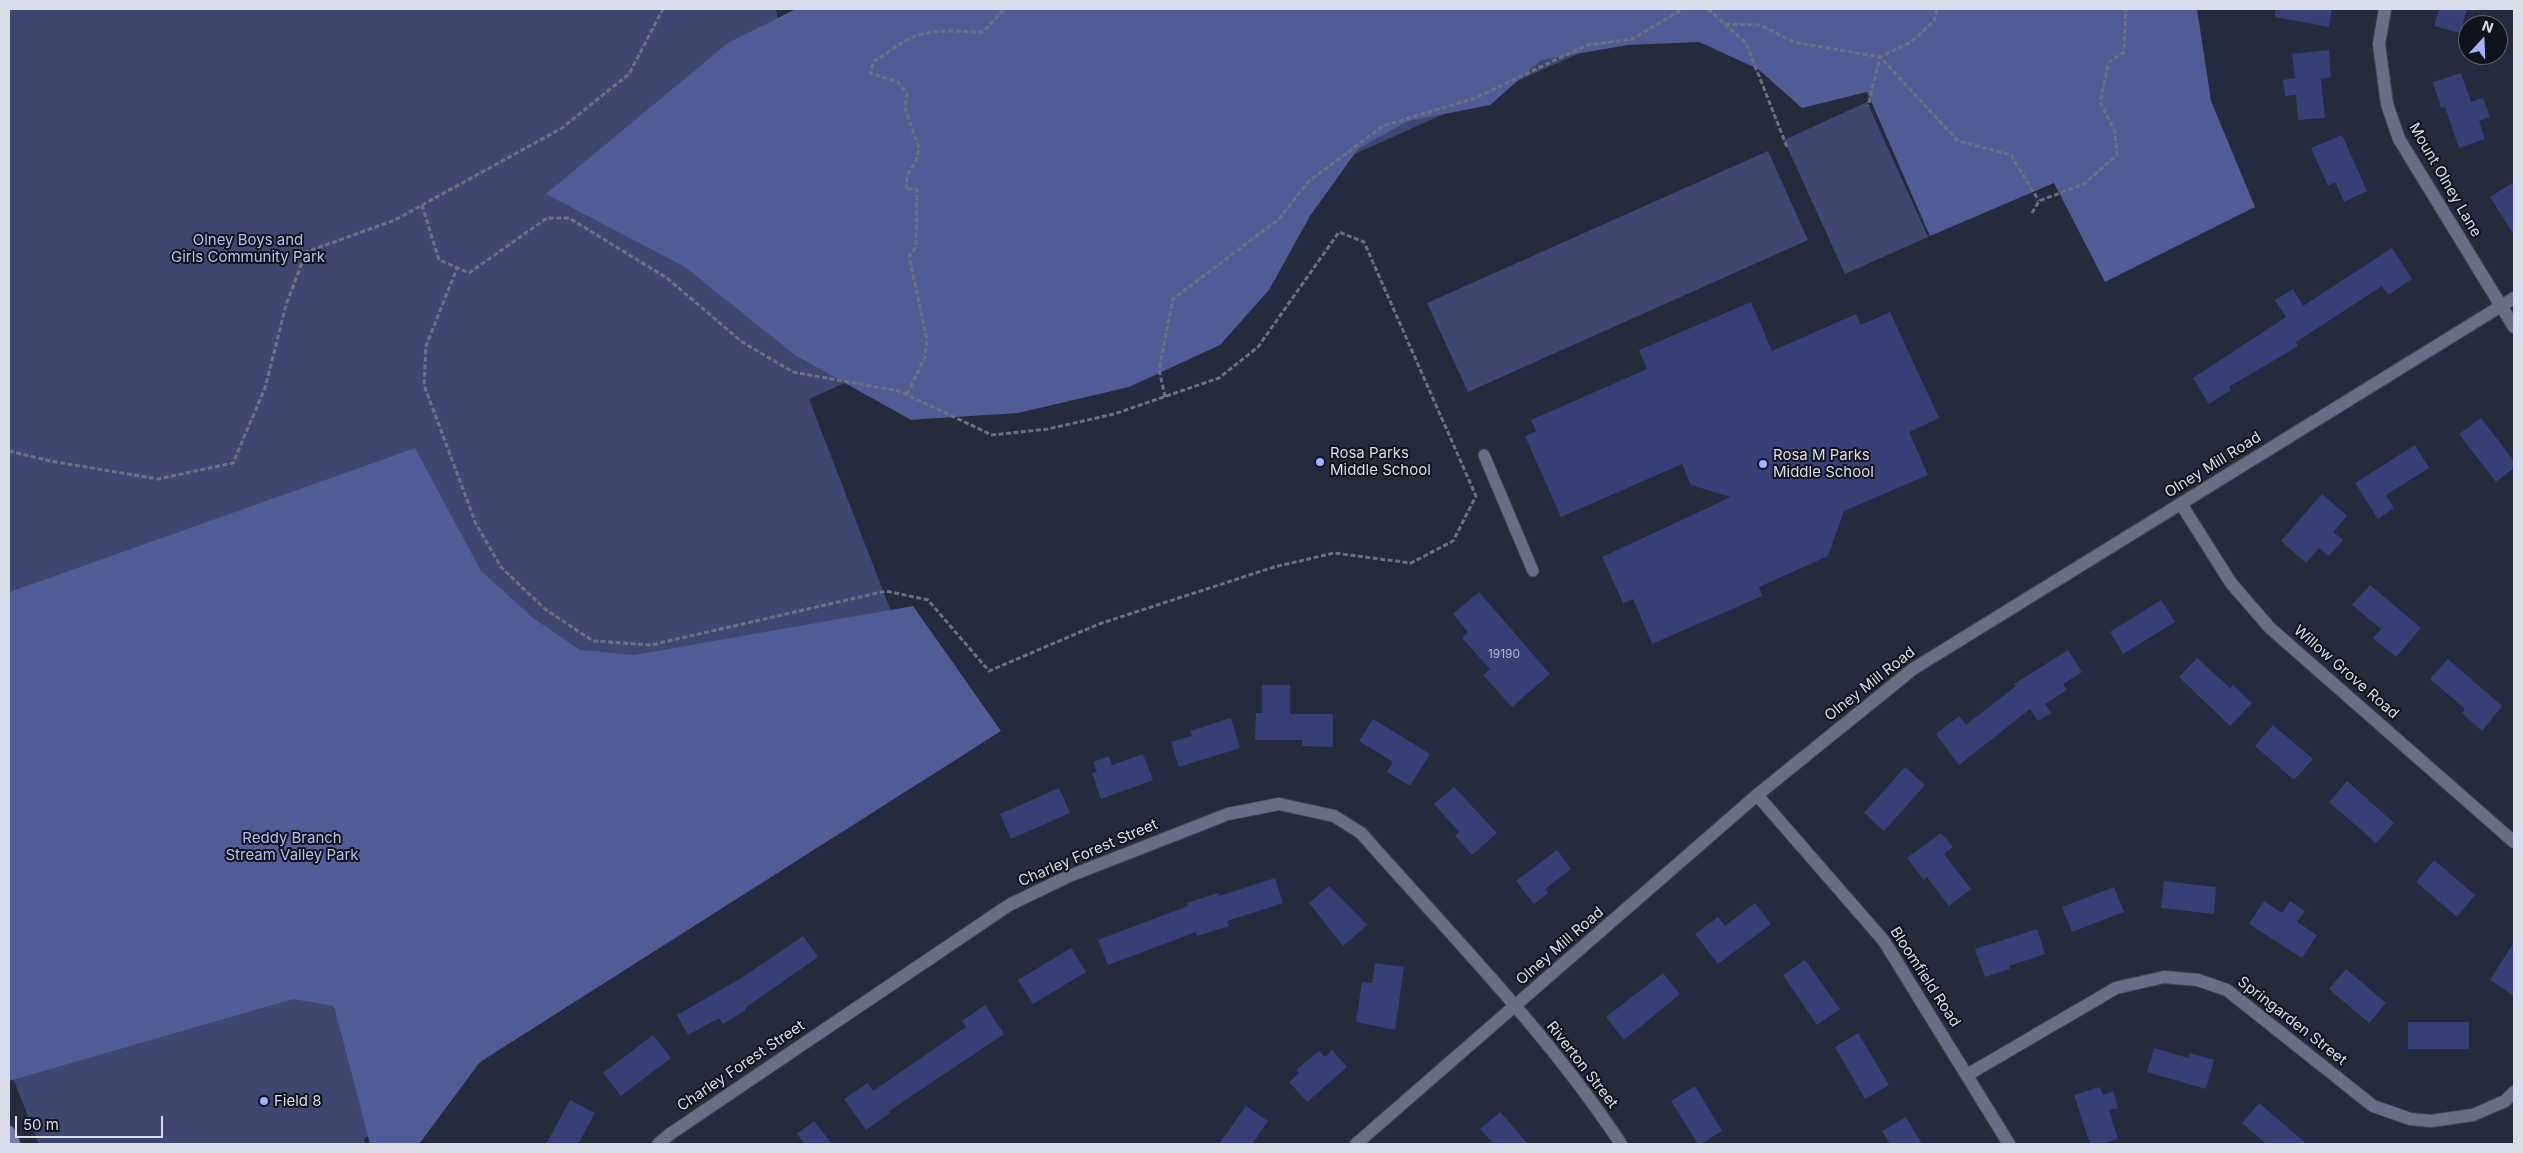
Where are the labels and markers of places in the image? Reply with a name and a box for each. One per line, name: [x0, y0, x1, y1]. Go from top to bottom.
place label: Rosa Parks Middle School: [1330, 444, 1431, 479]
place label: Rosa M Parks Middle School: [1773, 446, 1874, 481]
marker: Rosa Parks Middle School: [1314, 456, 1326, 468]
marker: Rosa M Parks Middle School: [1757, 458, 1769, 470]
place label: Field 8: [274, 1092, 322, 1110]
marker: Field 8: [258, 1095, 270, 1107]

